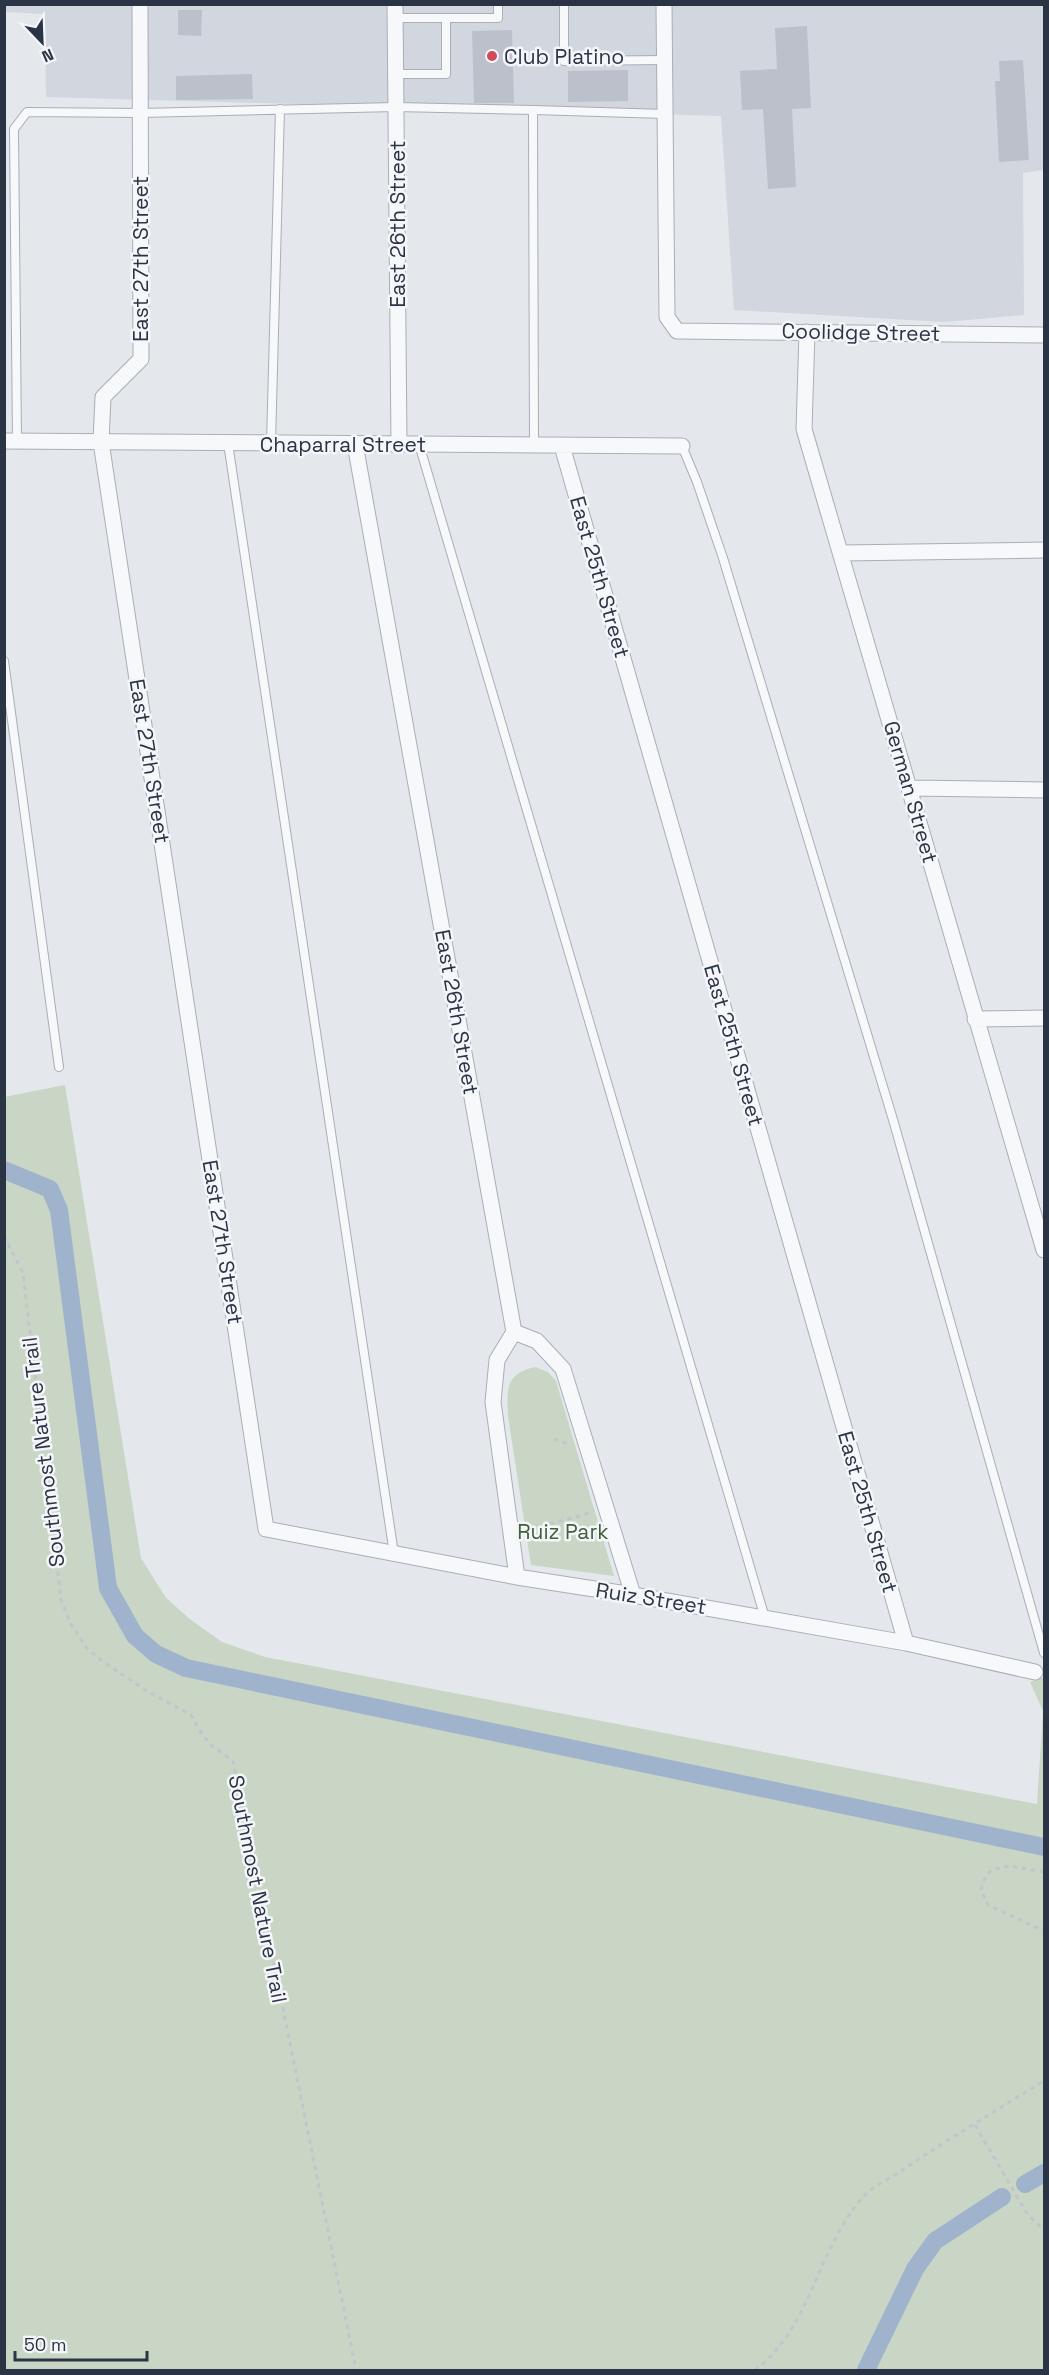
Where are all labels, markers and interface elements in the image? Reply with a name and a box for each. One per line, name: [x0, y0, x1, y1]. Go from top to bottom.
north arrow: [12, 12, 72, 72]
place label: Club Platino: [504, 43, 624, 70]
text: N: [39, 44, 57, 67]
marker: Club Platino: [485, 49, 499, 63]
street label: East 26th Street: [384, 140, 411, 308]
street label: East 27th Street: [127, 176, 154, 342]
street label: Coolidge Street: [781, 317, 941, 347]
street label: Chaparral Street: [260, 431, 426, 458]
street label: East 25th Street: [564, 493, 636, 661]
street label: East 27th Street: [124, 677, 176, 845]
street label: German Street: [878, 718, 944, 866]
street label: East 26th Street: [429, 927, 485, 1097]
street label: East 25th Street: [698, 961, 770, 1129]
street label: East 27th Street: [197, 1158, 249, 1326]
street label: Southmost Nature Trail: [15, 1335, 71, 1569]
street label: East 25th Street: [832, 1428, 904, 1596]
park label: Ruiz Park: [517, 1518, 609, 1545]
street label: Ruiz Street: [594, 1576, 708, 1620]
street label: Southmost Nature Trail: [223, 1773, 293, 2005]
scale bar: [15, 2324, 147, 2362]
text: 50 m: [24, 2333, 66, 2356]

